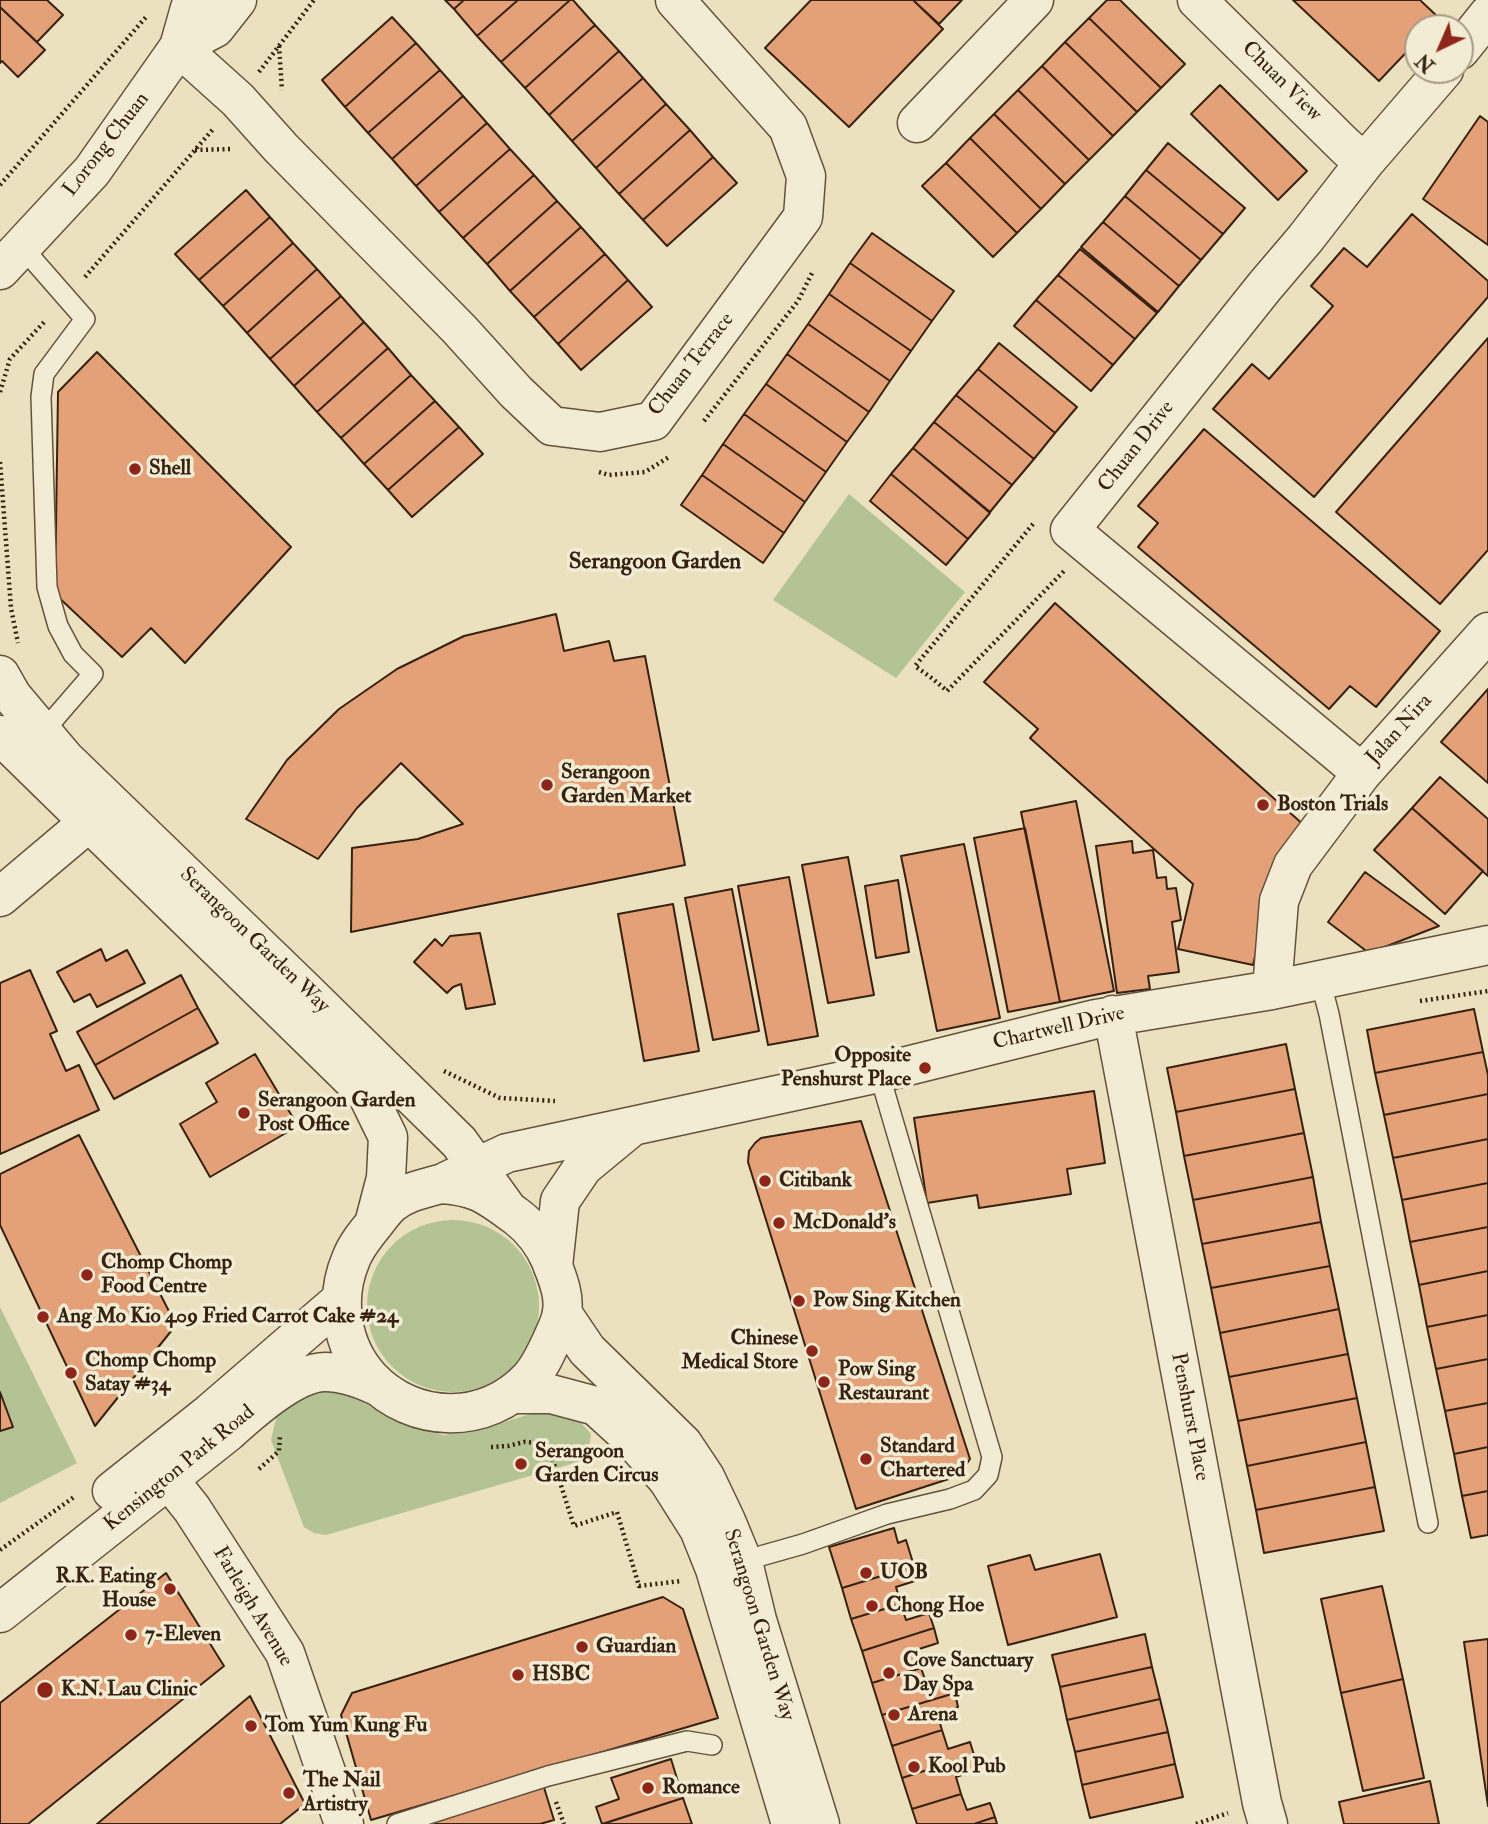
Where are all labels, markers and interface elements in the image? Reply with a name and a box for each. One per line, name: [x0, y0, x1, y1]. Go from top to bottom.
north arrow: [1404, 14, 1474, 84]
street label: Chuan View: [1236, 37, 1326, 127]
text: N: [1411, 48, 1440, 77]
street label: Lorong Chuan: [58, 88, 156, 202]
street label: Chuan Terrace: [644, 308, 740, 422]
street label: Chuan Drive: [1093, 396, 1181, 498]
place label: Shell: [149, 456, 191, 482]
marker: Shell: [127, 461, 143, 477]
district label: Serangoon Garden: [569, 549, 741, 577]
street label: Jalan Nira: [1362, 689, 1438, 771]
place label: Serangoon Garden Market: [561, 760, 691, 810]
marker: Serangoon Garden Market: [539, 777, 555, 793]
place label: Boston Trials: [1277, 792, 1388, 818]
marker: Boston Trials: [1255, 797, 1271, 813]
street label: Serangoon Garden Way: [174, 863, 334, 1019]
street label: Chartwell Drive: [991, 1002, 1127, 1056]
place label: Opposite Penshurst Place: [781, 1043, 911, 1093]
marker: Opposite Penshurst Place: [917, 1060, 933, 1076]
place label: Serangoon Garden Post Office: [258, 1088, 415, 1138]
marker: Serangoon Garden Post Office: [236, 1105, 252, 1121]
place label: Citibank: [779, 1168, 852, 1194]
marker: Citibank: [757, 1173, 773, 1189]
place label: McDonald's: [793, 1210, 896, 1236]
marker: McDonald's: [771, 1215, 787, 1231]
place label: Chomp Chomp Food Centre: [101, 1250, 232, 1300]
marker: Chomp Chomp Food Centre: [79, 1267, 95, 1283]
place label: Pow Sing Kitchen: [813, 1288, 961, 1314]
marker: Pow Sing Kitchen: [791, 1293, 807, 1309]
place label: Ang Mo Kio 409 Fried Carrot Cake #24: [57, 1304, 398, 1330]
marker: Ang Mo Kio 409 Fried Carrot Cake #24: [35, 1309, 51, 1325]
place label: Chinese Medical Store: [681, 1326, 798, 1376]
marker: Chinese Medical Store: [804, 1343, 820, 1359]
place label: Chomp Chomp Satay #34: [85, 1348, 216, 1398]
street label: Penshurst Place: [1164, 1351, 1214, 1483]
place label: Pow Sing Restaurant: [838, 1357, 929, 1407]
marker: Chomp Chomp Satay #34: [63, 1365, 79, 1381]
marker: Pow Sing Restaurant: [816, 1374, 832, 1390]
street label: Kensington Park Road: [100, 1400, 260, 1538]
place label: Standard Chartered: [880, 1434, 965, 1484]
place label: Serangoon Garden Circus: [535, 1439, 658, 1489]
marker: Standard Chartered: [858, 1451, 874, 1467]
marker: Serangoon Garden Circus: [513, 1456, 529, 1472]
street label: Serangoon Garden Way: [717, 1526, 799, 1724]
street label: Farleigh Avenue: [206, 1543, 298, 1671]
place label: UOB: [880, 1560, 928, 1586]
place label: R.K. Eating House: [55, 1564, 156, 1614]
marker: UOB: [858, 1565, 874, 1581]
marker: R.K. Eating House: [162, 1581, 178, 1597]
place label: Chong Hoe: [886, 1593, 984, 1619]
marker: Chong Hoe: [864, 1598, 880, 1614]
place label: 7-Eleven: [145, 1622, 221, 1648]
marker: 7-Eleven: [123, 1627, 139, 1643]
place label: Guardian: [596, 1634, 676, 1660]
marker: Guardian: [574, 1639, 590, 1655]
place label: Cove Sanctuary Day Spa: [903, 1648, 1033, 1698]
place label: HSBC: [532, 1662, 590, 1688]
marker: Cove Sanctuary Day Spa: [881, 1665, 897, 1681]
marker: HSBC: [510, 1667, 526, 1683]
place label: K.N. Lau Clinic: [61, 1677, 197, 1703]
marker: K.N. Lau Clinic: [35, 1680, 55, 1700]
place label: Arena: [908, 1702, 957, 1728]
marker: Arena: [886, 1707, 902, 1723]
place label: Tom Yum Kung Fu: [265, 1713, 427, 1739]
marker: Tom Yum Kung Fu: [243, 1718, 259, 1734]
place label: Kool Pub: [928, 1754, 1006, 1780]
marker: Kool Pub: [906, 1759, 922, 1775]
place label: The Nail Artistry: [303, 1768, 381, 1818]
place label: Romance: [662, 1775, 740, 1801]
marker: Romance: [640, 1780, 656, 1796]
marker: The Nail Artistry: [281, 1785, 297, 1801]

